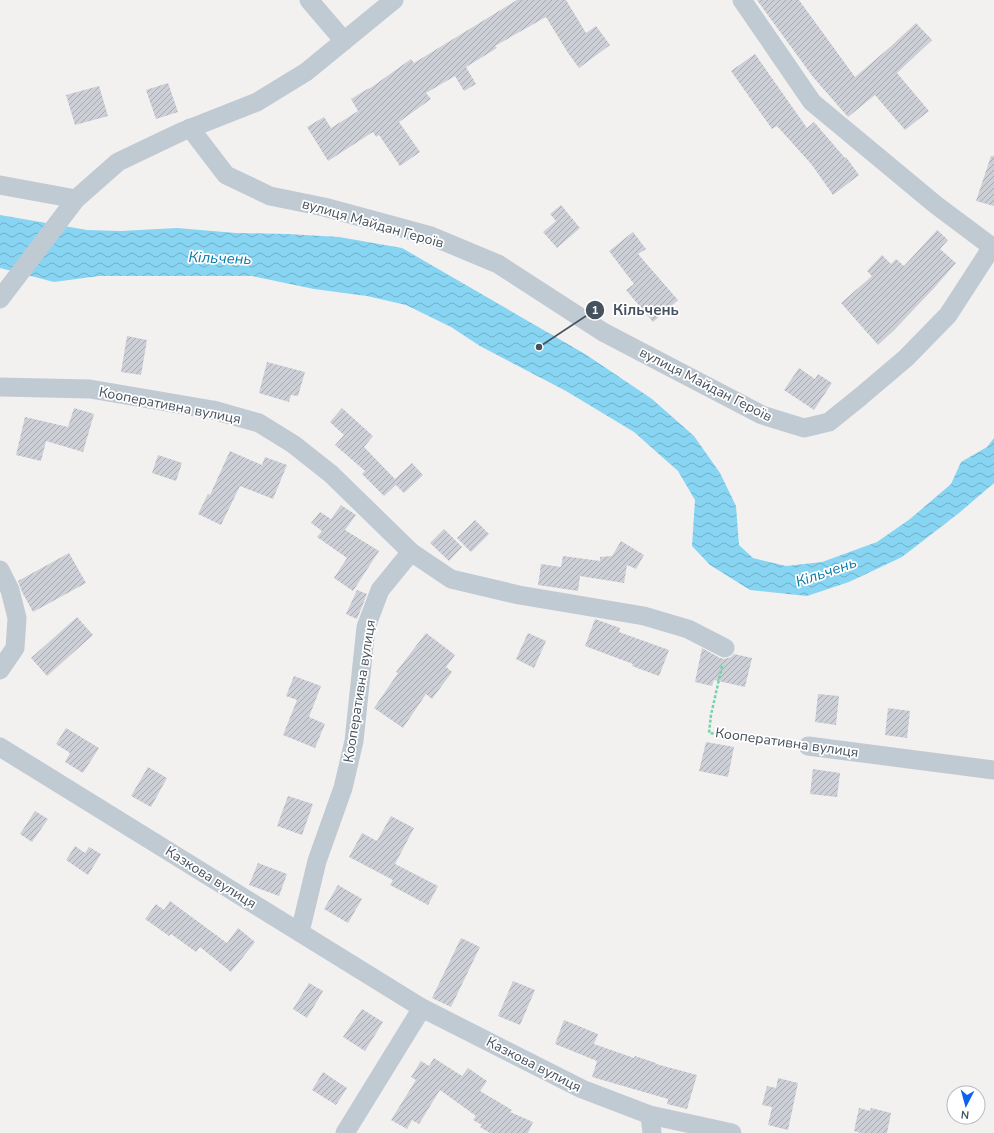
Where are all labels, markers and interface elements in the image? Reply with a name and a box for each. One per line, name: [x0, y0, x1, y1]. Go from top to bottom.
street label: вулиця Майдан Героїв: [300, 194, 446, 253]
water label: Кільчень: [188, 247, 252, 269]
callout: Кільчень: [585, 296, 687, 323]
text: Кільчень: [613, 300, 679, 320]
text: 1: [591, 302, 599, 318]
street label: вулиця Майдан Героїв: [636, 343, 776, 426]
street label: Кооперативна вулиця: [97, 382, 243, 429]
water label: Кільчень: [793, 552, 859, 592]
street label: Кооперативна вулиця: [339, 618, 380, 764]
street label: Кооперативна вулиця: [714, 723, 860, 762]
street label: Казкова вулиця: [161, 842, 260, 913]
street label: Казкова вулиця: [483, 1032, 585, 1097]
north arrow: [946, 1085, 986, 1125]
text: N: [960, 1107, 970, 1122]

